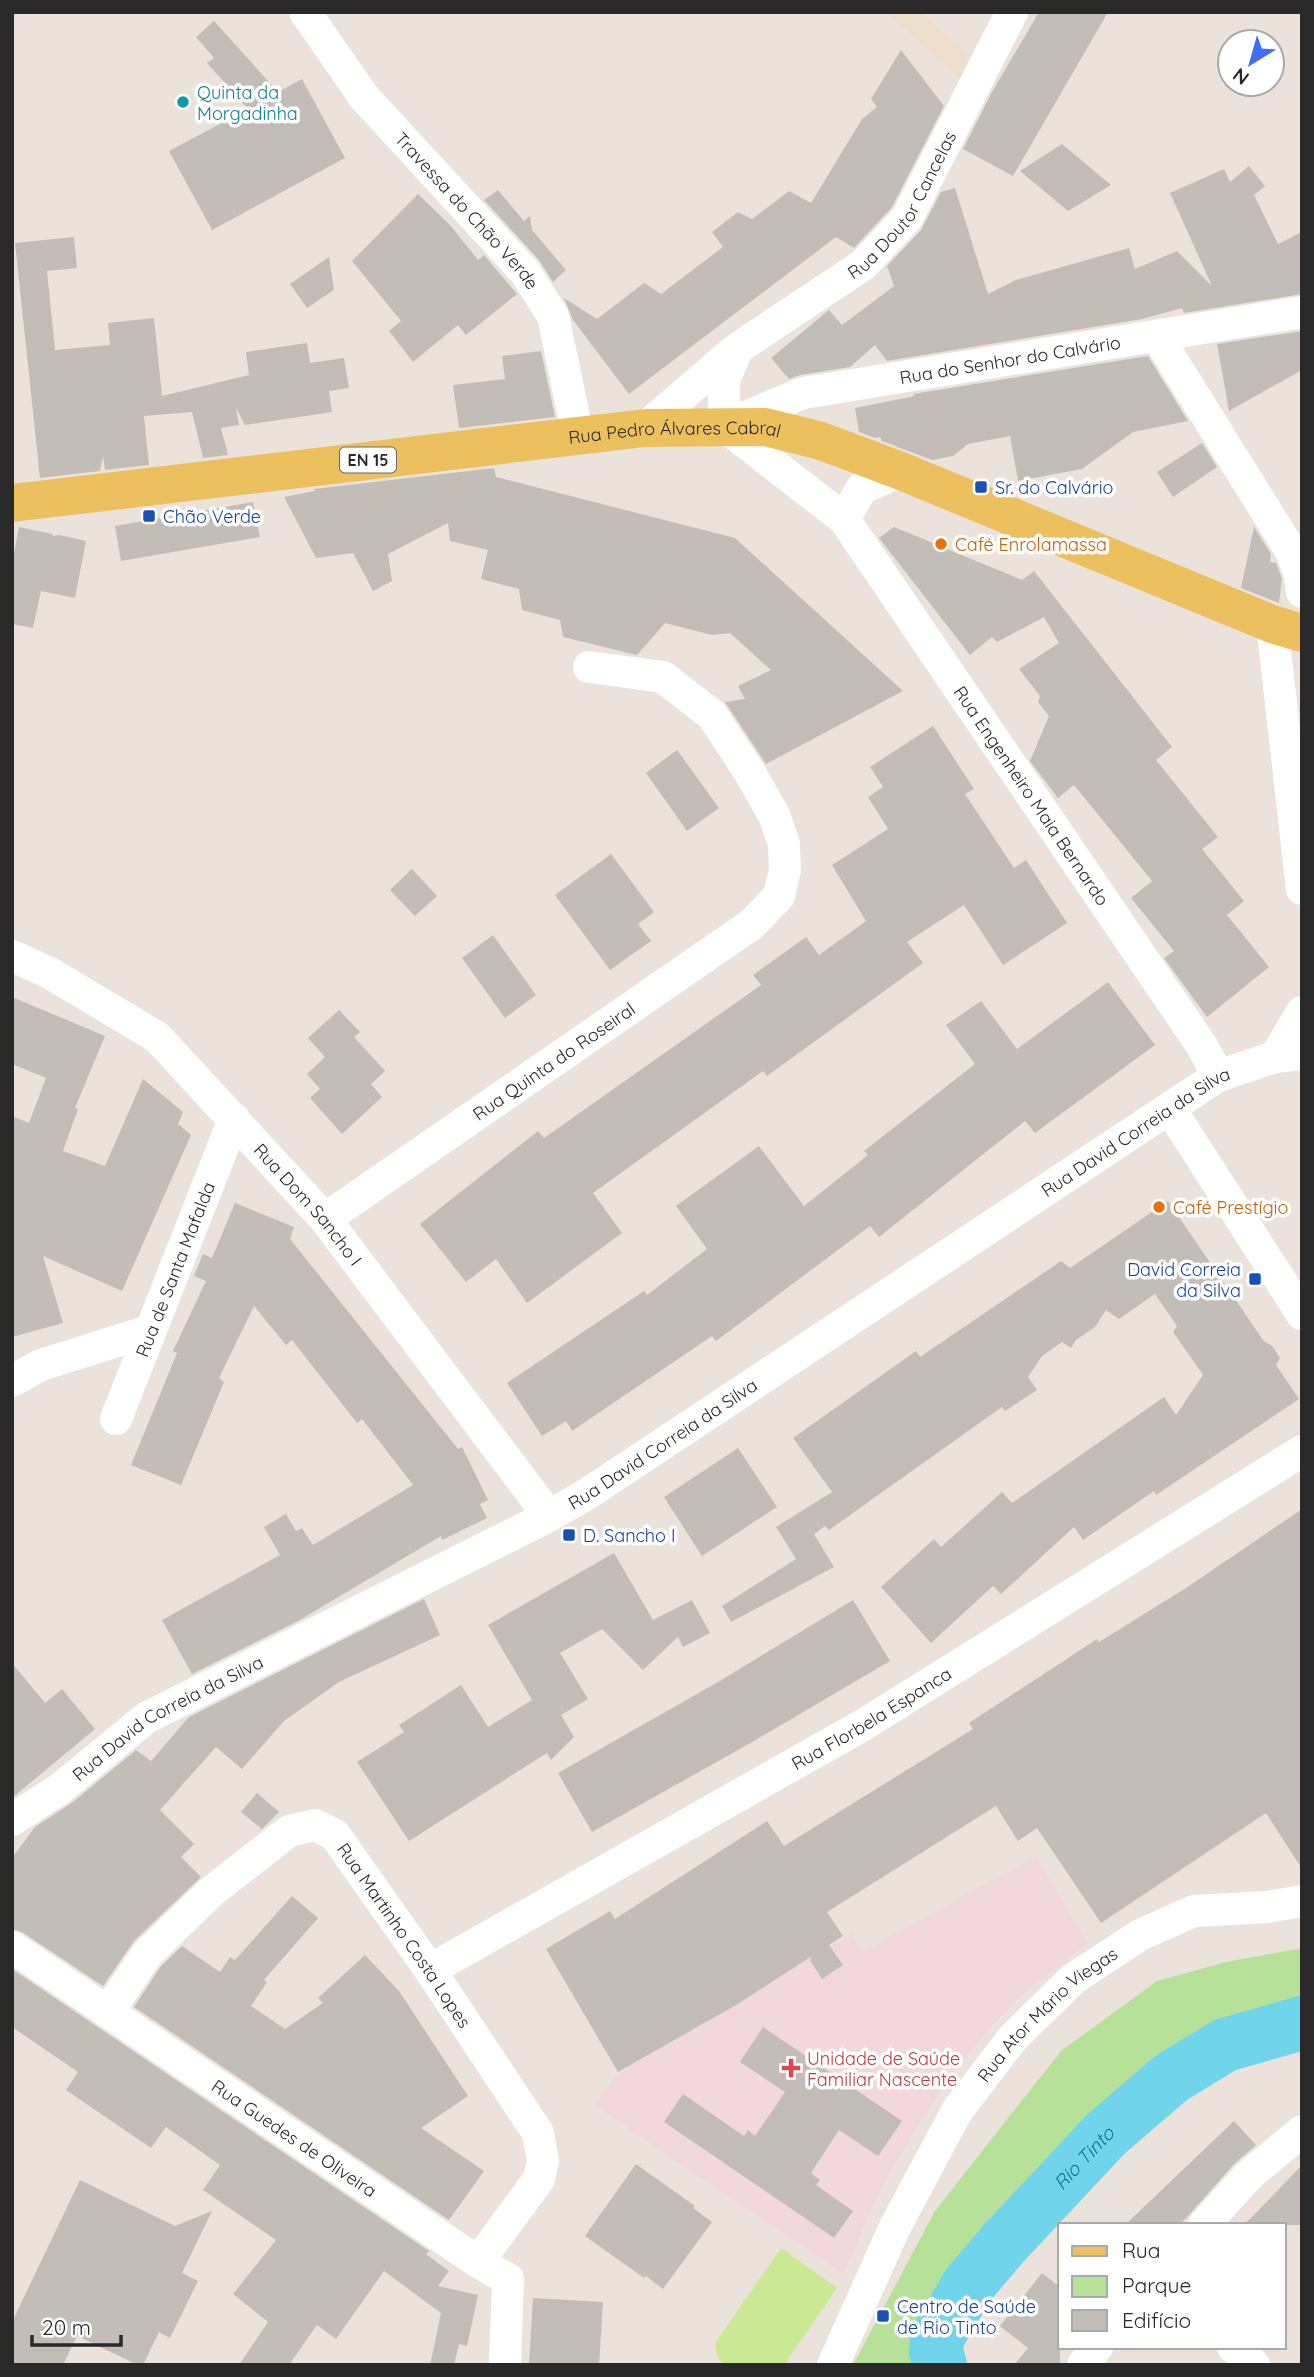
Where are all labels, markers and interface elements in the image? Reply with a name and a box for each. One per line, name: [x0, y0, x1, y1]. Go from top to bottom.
north arrow: [1216, 28, 1286, 98]
text: N: [1228, 63, 1254, 90]
place label: Quinta da Morgadinha: [197, 81, 298, 125]
marker: Quinta da Morgadinha: [175, 94, 191, 110]
street label: Travessa do Chão Verde: [390, 127, 544, 293]
street label: Rua Doutor Cancelas: [843, 127, 961, 284]
street label: Rua do Senhor do Calvário: [898, 330, 1122, 389]
street label: Rua Pedro Álvares Cabral: [567, 415, 783, 448]
road number: EN 15: [340, 447, 396, 472]
place label: Sr. do Calvário: [995, 476, 1113, 499]
marker: Sr. do Calvário: [973, 479, 989, 495]
place label: Chão Verde: [163, 505, 261, 528]
marker: Chão Verde: [141, 508, 157, 524]
place label: Café Enrolamassa: [955, 533, 1107, 556]
marker: Café Enrolamassa: [933, 536, 949, 552]
street label: Rua Engenheiro Maia Bernardo: [949, 681, 1115, 910]
street label: Rua Quinta do Roseiral: [468, 997, 639, 1125]
street label: Rua David Correia da Silva: [1036, 1061, 1233, 1202]
street label: Rua Dom Sancho I: [249, 1138, 367, 1270]
street label: Rua de Santa Mafalda: [130, 1178, 220, 1360]
place label: Café Prestígio: [1173, 1196, 1288, 1219]
marker: Café Prestígio: [1151, 1199, 1167, 1215]
place label: David Correia da Silva: [1127, 1258, 1241, 1302]
marker: David Correia da Silva: [1247, 1271, 1263, 1287]
street label: Rua David Correia da Silva: [564, 1373, 761, 1514]
place label: D. Sancho I: [583, 1524, 675, 1547]
marker: D. Sancho I: [561, 1527, 577, 1543]
street label: Rua David Correia da Silva: [67, 1650, 267, 1786]
street label: Rua Florbela Espanca: [787, 1661, 955, 1775]
street label: Rua Martinho Costa Lopes: [332, 1838, 477, 2032]
street label: Rua Ator Mário Viegas: [972, 1942, 1122, 2087]
place label: Unidade de Saúde Familiar Nascente: [807, 2047, 960, 2091]
marker: Unidade de Saúde Familiar Nascente: [781, 2058, 801, 2078]
street label: Rua Guedes de Oliveira: [208, 2074, 381, 2202]
water label: Rio Tinto: [1048, 2120, 1120, 2194]
legend: [1058, 2223, 1286, 2349]
text: Rua: [1122, 2237, 1161, 2263]
text: Parque: [1122, 2272, 1191, 2298]
place label: Centro de Saúde de Rio Tinto: [897, 2295, 1036, 2339]
scale bar: [32, 2304, 121, 2348]
text: Edifício: [1122, 2307, 1191, 2333]
marker: Centro de Saúde de Rio Tinto: [875, 2308, 891, 2324]
text: 20 m: [42, 2314, 91, 2340]

